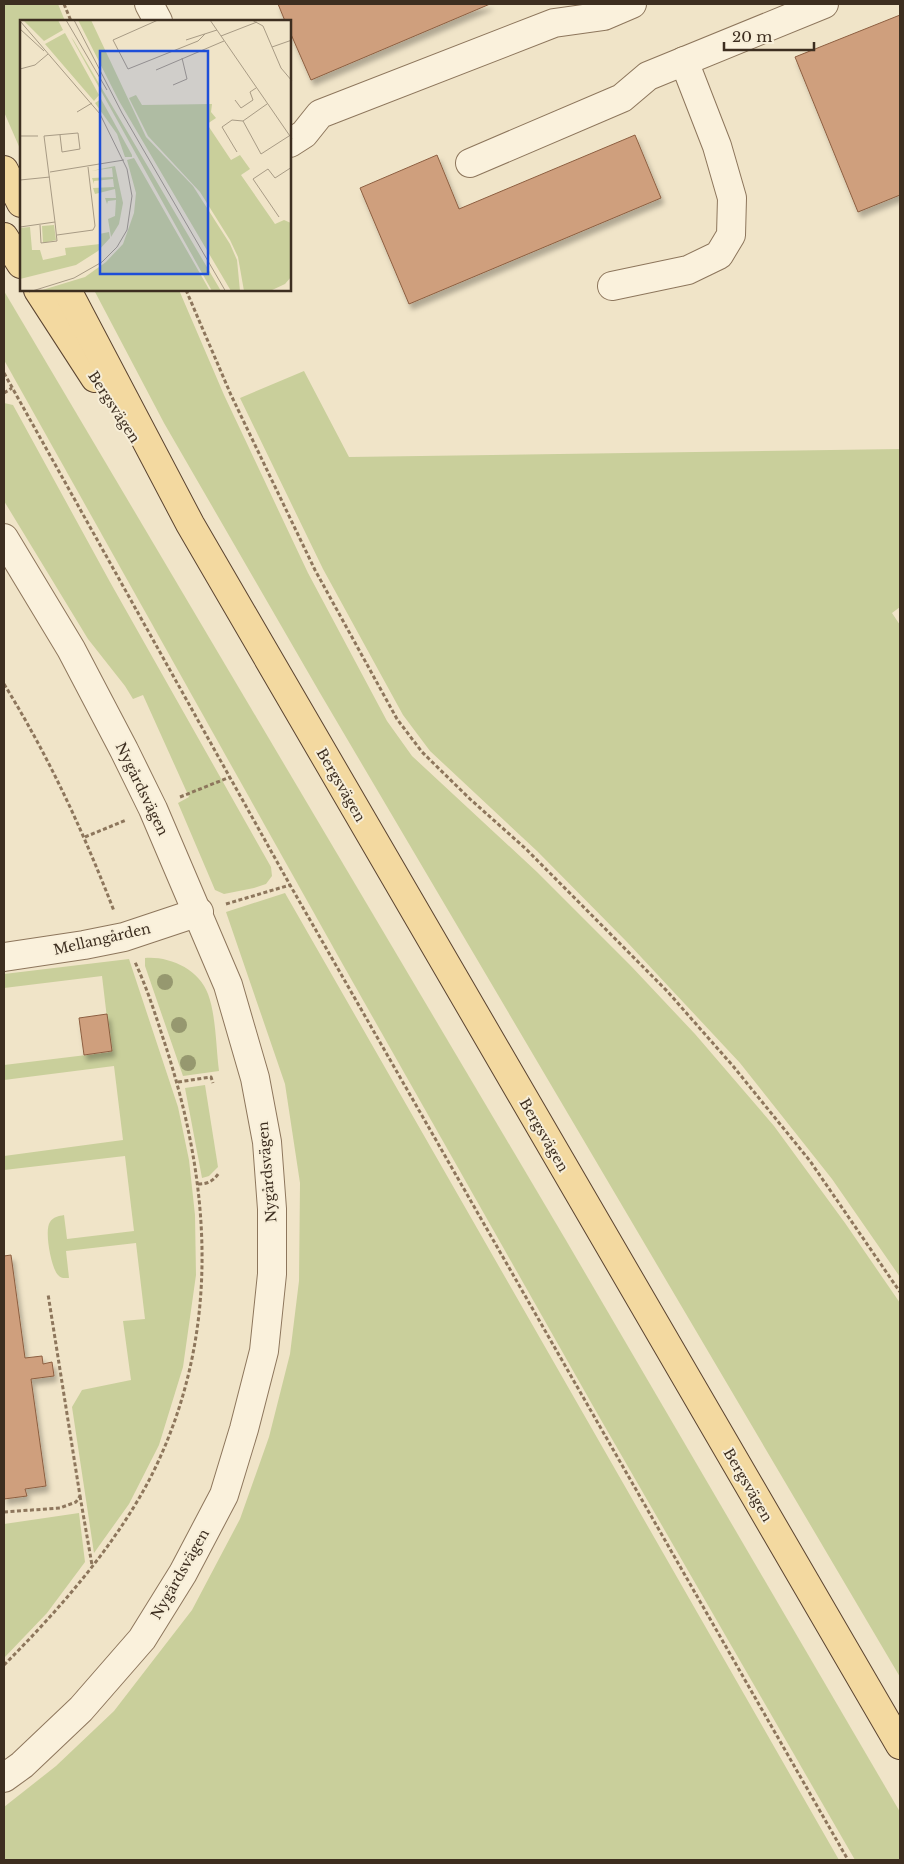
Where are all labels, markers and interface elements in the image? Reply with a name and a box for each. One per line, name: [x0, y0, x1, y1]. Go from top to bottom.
inset map: [20, 20, 291, 291]
scale bar: [724, 20, 814, 52]
text: 20 m: [732, 27, 772, 46]
street label: Bergsvägen: [84, 368, 144, 447]
street label: Nygårdsvägen: [112, 739, 172, 839]
street label: Bergsvägen: [313, 745, 370, 825]
street label: Mellangården: [52, 919, 153, 959]
street label: Bergsvägen: [516, 1095, 573, 1175]
street label: Nygårdsvägen: [254, 1120, 280, 1223]
street label: Bergsvägen: [720, 1445, 777, 1525]
street label: Nygårdsvägen: [147, 1525, 213, 1622]

